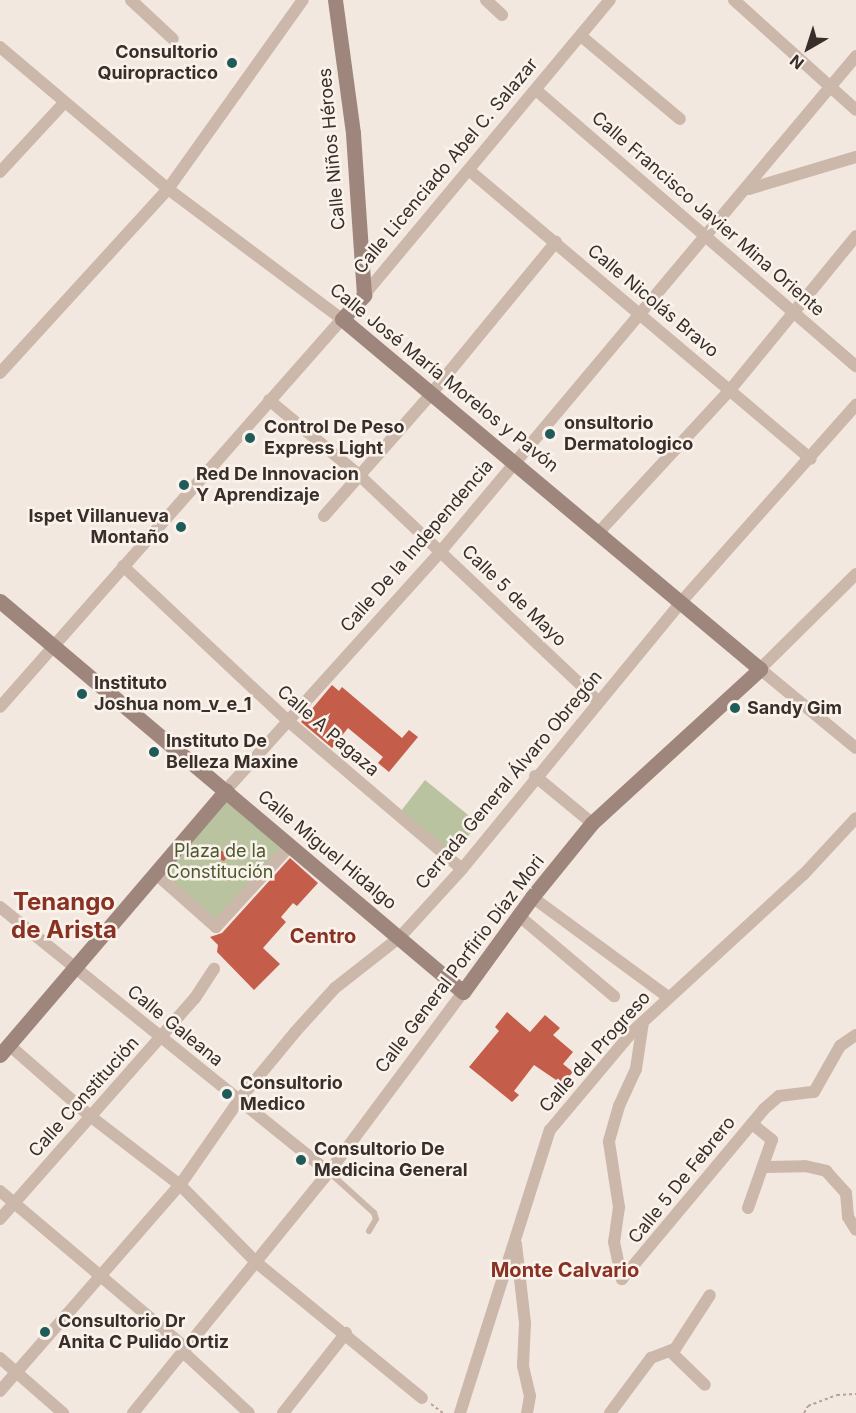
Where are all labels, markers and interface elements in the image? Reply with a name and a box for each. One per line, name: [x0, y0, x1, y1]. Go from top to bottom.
north arrow: [778, 18, 838, 78]
place label: Consultorio Quiropractico: [97, 42, 218, 84]
text: N: [786, 50, 808, 74]
marker: Consultorio Quiropractico: [223, 54, 241, 72]
street label: Calle Licenciado Abel C. Salazar: [349, 54, 543, 278]
street label: Calle Niños Héroes: [314, 67, 350, 231]
street label: Calle Francisco Javier Mina Oriente: [587, 107, 829, 321]
street label: Calle Nicolás Bravo: [583, 240, 723, 362]
street label: Calle José María Morelos y Pavón: [325, 279, 563, 477]
place label: onsultorio Dermatologico: [564, 413, 693, 456]
place label: Control De Peso Express Light: [264, 417, 405, 460]
marker: onsultorio Dermatologico: [541, 425, 559, 443]
marker: Control De Peso Express Light: [241, 429, 259, 447]
street label: Calle De la Independencia: [336, 455, 498, 637]
place label: Red De Innovacion Y Aprendizaje: [196, 464, 359, 506]
marker: Red De Innovacion Y Aprendizaje: [177, 478, 191, 492]
place label: Ispet Villanueva Montaño: [29, 506, 169, 548]
marker: Ispet Villanueva Montaño: [174, 520, 188, 534]
street label: Calle 5 de Mayo: [457, 541, 571, 651]
street label: Cerrada General Álvaro Obregón: [411, 666, 607, 894]
place label: Instituto Joshua nom_v_e_1: [94, 673, 252, 716]
street label: Calle A Pagaza: [273, 681, 383, 781]
marker: Instituto Joshua nom_v_e_1: [75, 687, 89, 701]
place label: Sandy Gim: [747, 697, 842, 719]
marker: Sandy Gim: [728, 701, 742, 715]
place label: Instituto De Belleza Maxine: [166, 731, 298, 774]
marker: Instituto De Belleza Maxine: [147, 745, 161, 759]
street label: Calle Miguel Hidalgo: [253, 786, 401, 914]
park label: Plaza de la Constitución: [167, 841, 273, 884]
street label: Calle General Porfirio Díaz Mori: [371, 851, 549, 1077]
district label: Tenango de Arista: [11, 888, 117, 944]
district label: Centro: [290, 924, 356, 948]
street label: Calle Galeana: [123, 981, 227, 1071]
street label: Calle del Progreso: [535, 987, 655, 1117]
street label: Calle Constitución: [24, 1032, 144, 1162]
place label: Consultorio Medico: [240, 1073, 343, 1116]
marker: Consultorio Medico: [218, 1085, 236, 1103]
street label: Calle 5 De Febrero: [624, 1112, 740, 1248]
place label: Consultorio De Medicina General: [314, 1139, 468, 1182]
marker: Consultorio De Medicina General: [292, 1151, 310, 1169]
district label: Monte Calvario: [491, 1258, 639, 1282]
place label: Consultorio Dr Anita C Pulido Ortiz: [58, 1311, 229, 1354]
marker: Consultorio Dr Anita C Pulido Ortiz: [36, 1323, 54, 1341]

